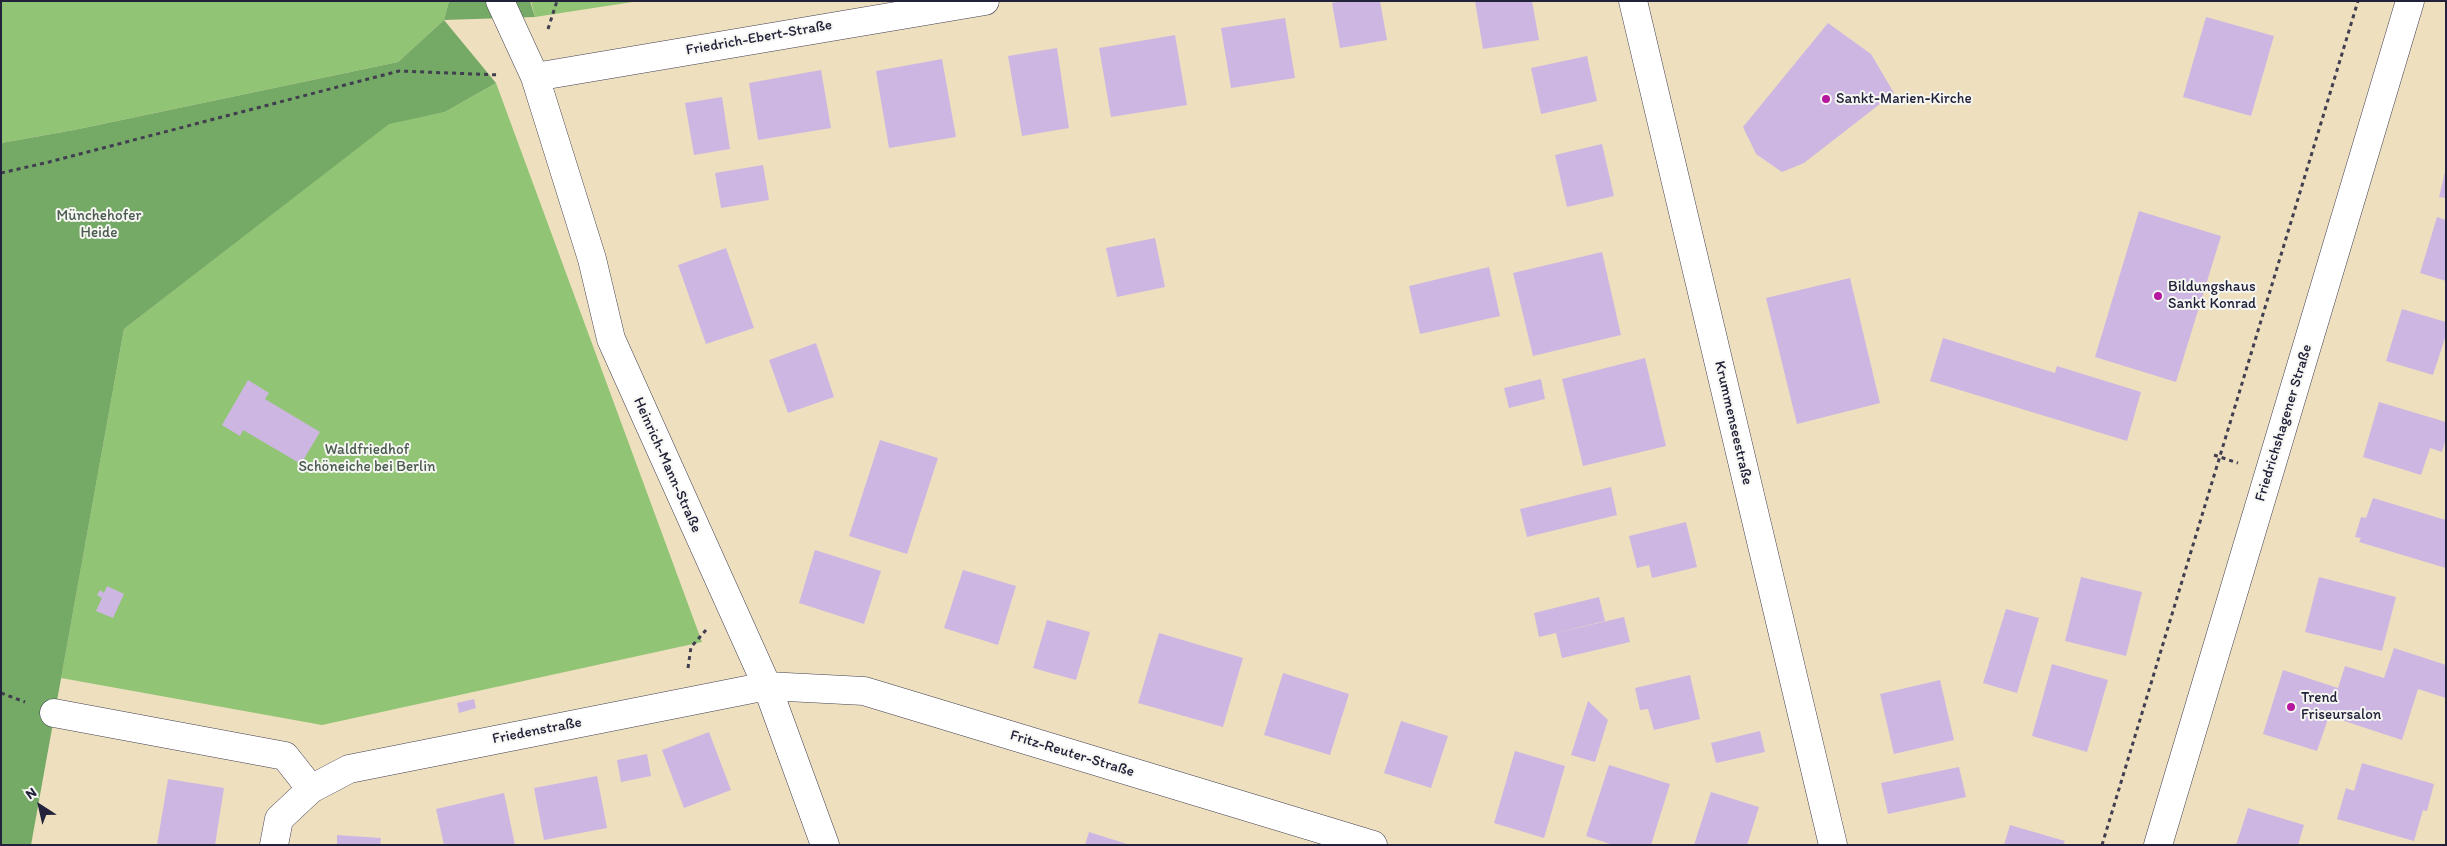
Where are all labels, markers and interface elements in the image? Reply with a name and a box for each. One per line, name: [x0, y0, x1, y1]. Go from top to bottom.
street label: Friedrich-Ebert-Straße: [685, 16, 833, 60]
place label: Sankt-Marien-Kirche: [1836, 90, 1972, 108]
marker: Sankt-Marien-Kirche: [1820, 93, 1832, 105]
park label: Münchehofer Heide: [56, 207, 142, 242]
place label: Bildungshaus Sankt Konrad: [2168, 278, 2256, 313]
marker: Bildungshaus Sankt Konrad: [2152, 290, 2164, 302]
street label: Friedrichshagener Straße: [2252, 342, 2316, 504]
street label: Krummenseestraße: [1710, 359, 1756, 487]
street label: Heinrich-Mann-Straße: [629, 394, 705, 536]
park label: Waldfriedhof Schöneiche bei Berlin: [298, 441, 436, 476]
place label: Trend Friseursalon: [2301, 689, 2381, 724]
marker: Trend Friseursalon: [2285, 701, 2297, 713]
street label: Friedenstraße: [491, 714, 583, 748]
street label: Fritz-Reuter-Straße: [1008, 727, 1136, 781]
north arrow: [15, 781, 65, 831]
text: N: [22, 784, 40, 803]

